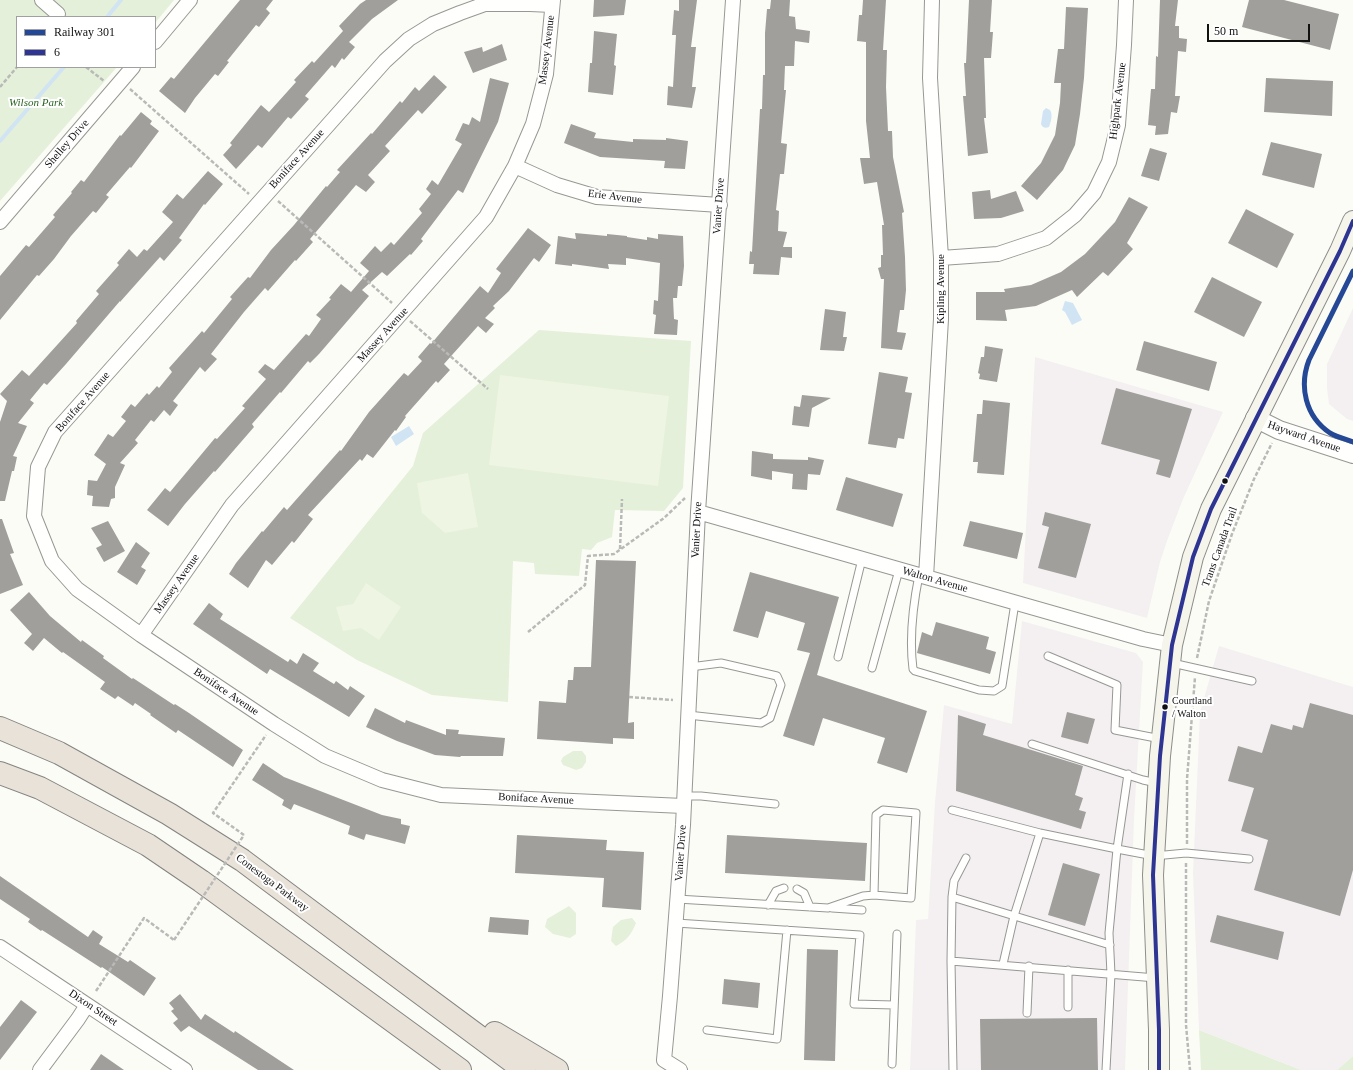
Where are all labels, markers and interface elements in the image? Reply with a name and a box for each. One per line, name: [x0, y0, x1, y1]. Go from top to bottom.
street label: Massey Avenue: [536, 15, 558, 85]
legend: [16, 16, 156, 68]
scale bar: [1209, 16, 1312, 42]
text: 50 m: [1214, 24, 1238, 38]
text: Railway 301: [54, 25, 115, 39]
text: 6: [54, 45, 60, 59]
street label: Highpark Avenue: [1107, 62, 1129, 140]
park label: Wilson Park: [9, 96, 63, 110]
street label: Shelley Drive: [42, 117, 92, 171]
street label: Boniface Avenue: [267, 126, 327, 192]
street label: Vanier Drive: [710, 177, 728, 235]
street label: Erie Avenue: [587, 187, 643, 207]
street label: Kipling Avenue: [934, 254, 948, 324]
street label: Massey Avenue: [355, 305, 411, 365]
street label: Boniface Avenue: [53, 369, 113, 435]
street label: Hayward Avenue: [1266, 418, 1342, 456]
unlabelled marker: [1220, 476, 1230, 486]
street label: Vanier Drive: [689, 501, 705, 559]
street label: Trans Canada Trail: [1199, 505, 1241, 589]
street label: Massey Avenue: [152, 552, 202, 616]
street label: Walton Avenue: [901, 564, 969, 596]
street label: Boniface Avenue: [191, 665, 261, 719]
place label: Courtland / Walton: [1172, 695, 1212, 718]
marker: Courtland / Walton: [1160, 702, 1170, 712]
street label: Boniface Avenue: [498, 790, 574, 808]
street label: Vanier Drive: [672, 824, 690, 882]
street label: Conestoga Parkway: [233, 851, 311, 915]
street label: Dixon Street: [66, 987, 120, 1029]

